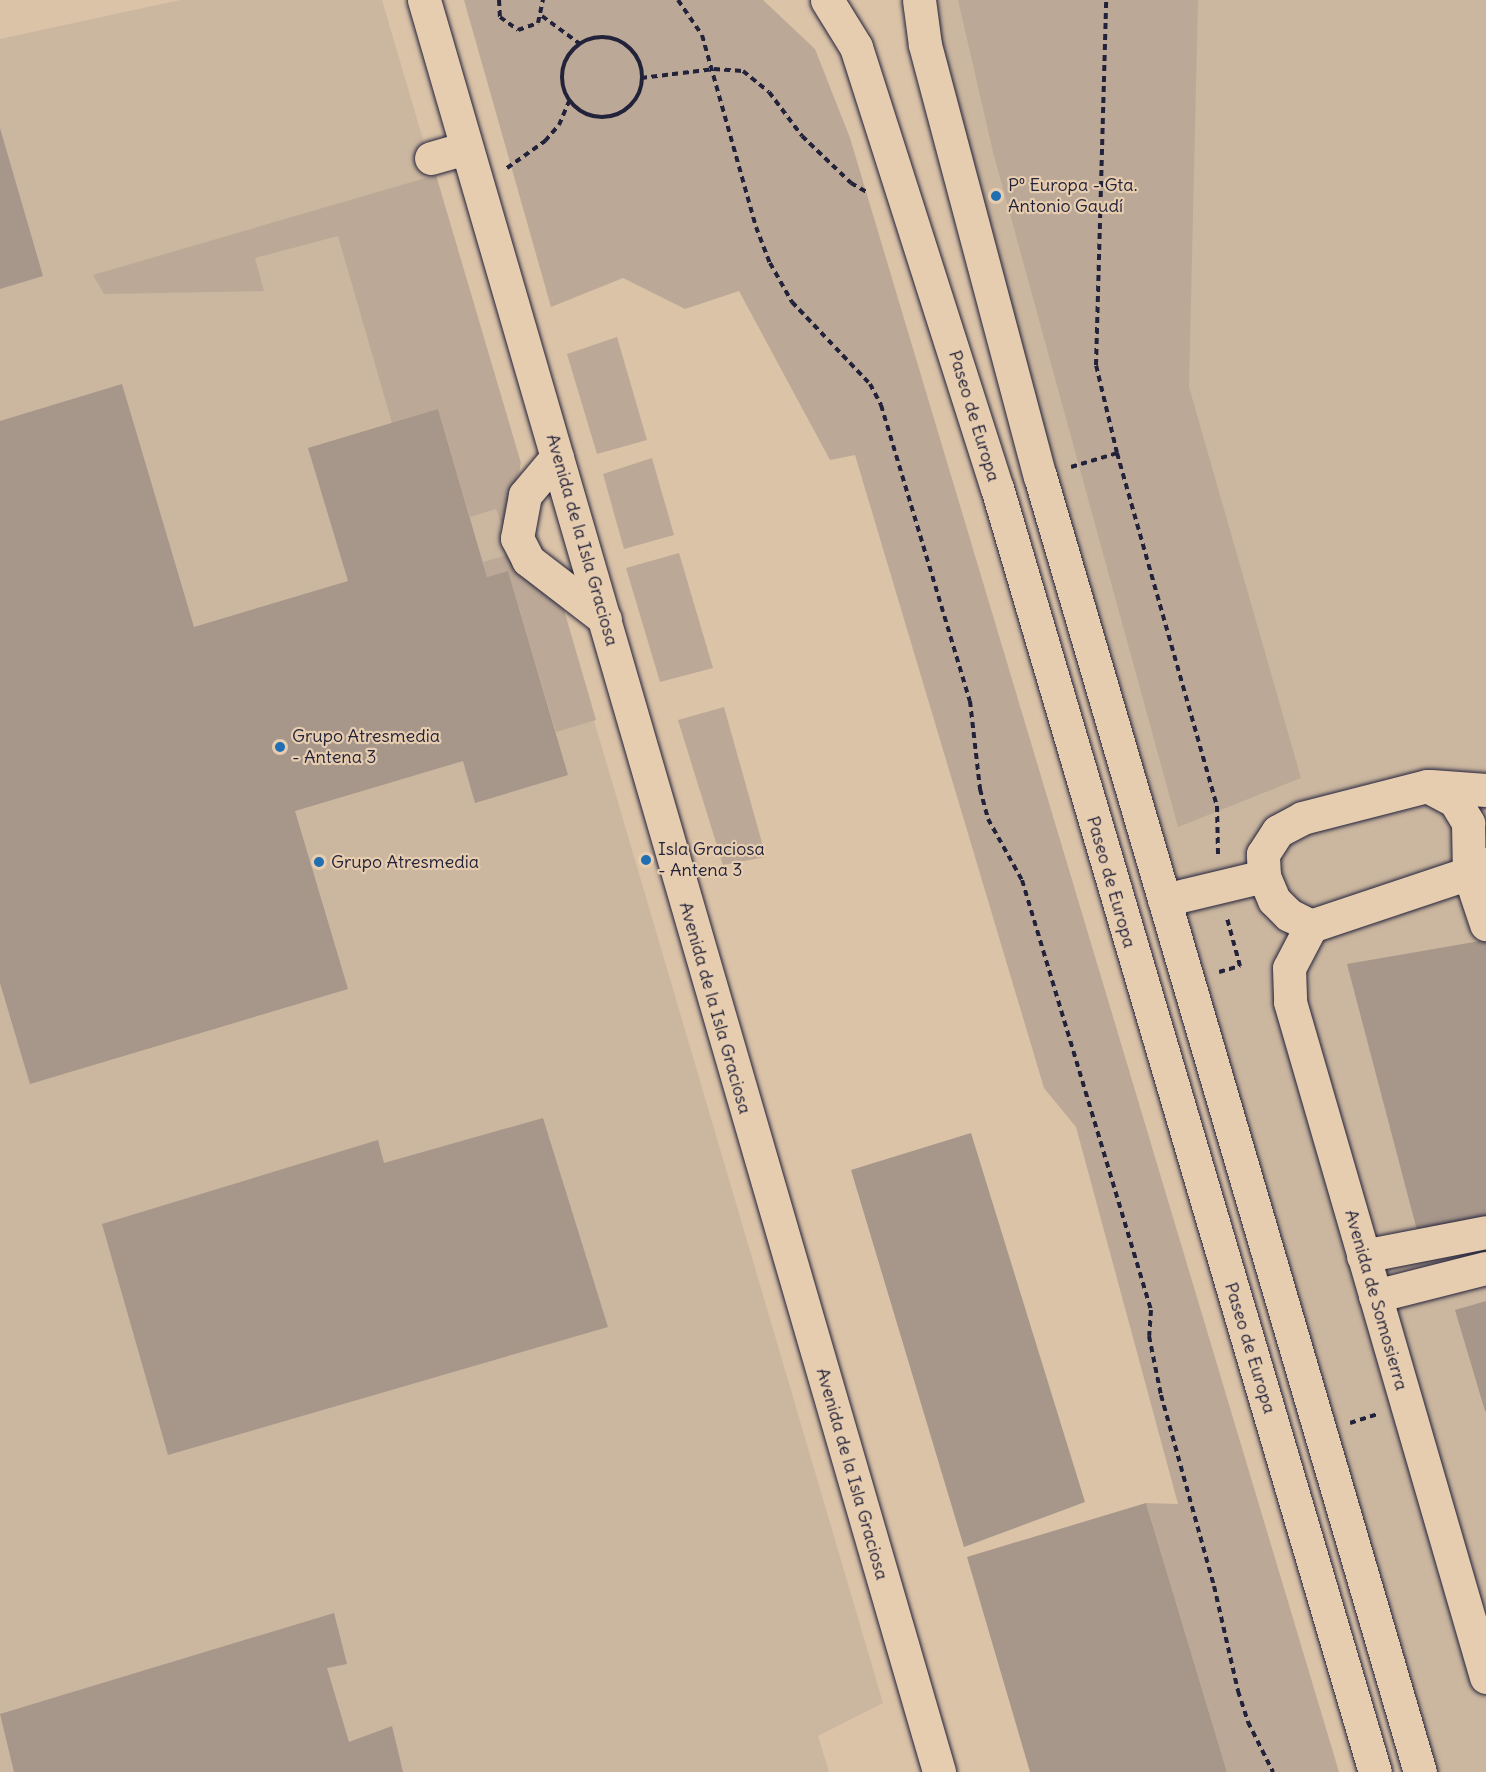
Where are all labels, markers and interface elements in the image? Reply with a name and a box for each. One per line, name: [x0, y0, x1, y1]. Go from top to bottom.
place label: Pº Europa - Gta. Antonio Gaudí: [1008, 175, 1137, 218]
marker: Pº Europa - Gta. Antonio Gaudí: [989, 189, 1003, 203]
street label: Paseo de Europa: [944, 348, 1004, 484]
street label: Avenida de la Isla Graciosa: [541, 432, 623, 648]
place label: Grupo Atresmedia - Antena 3: [292, 726, 440, 768]
marker: Grupo Atresmedia - Antena 3: [273, 740, 287, 754]
street label: Paseo de Europa: [1082, 814, 1140, 950]
place label: Isla Graciosa - Antena 3: [658, 839, 765, 882]
place label: Grupo Atresmedia: [331, 851, 479, 873]
marker: Isla Graciosa - Antena 3: [639, 853, 653, 867]
marker: Grupo Atresmedia: [312, 855, 326, 869]
street label: Avenida de la Isla Graciosa: [674, 900, 756, 1116]
street label: Avenida de Somosierra: [1340, 1207, 1412, 1393]
street label: Paseo de Europa: [1220, 1280, 1280, 1416]
street label: Avenida de la Isla Graciosa: [811, 1366, 893, 1582]

